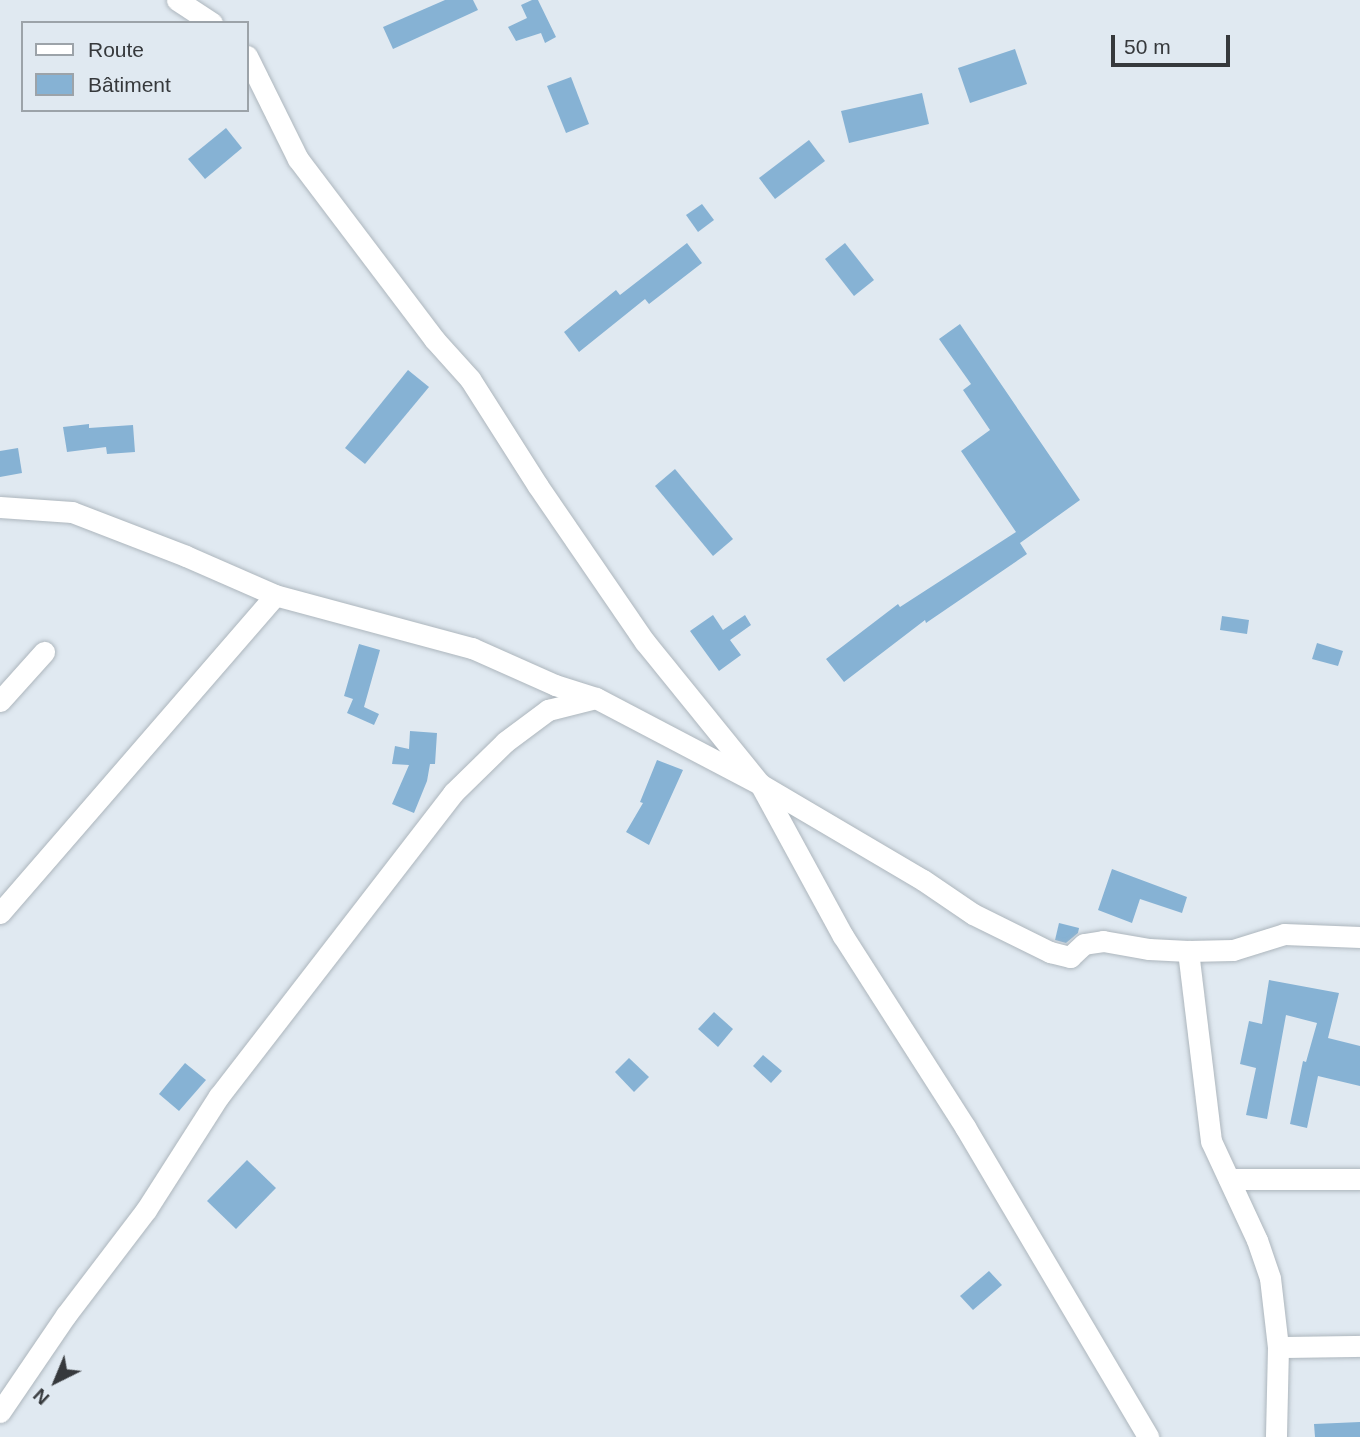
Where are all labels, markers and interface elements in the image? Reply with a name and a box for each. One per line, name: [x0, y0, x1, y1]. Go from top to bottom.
legend: [21, 21, 248, 112]
scale bar: [1115, 21, 1234, 65]
text: 50 m: [1124, 35, 1171, 58]
text: Route: [88, 38, 144, 61]
text: Bâtiment: [88, 73, 171, 96]
north arrow: [21, 1346, 91, 1416]
text: N: [29, 1384, 54, 1409]

